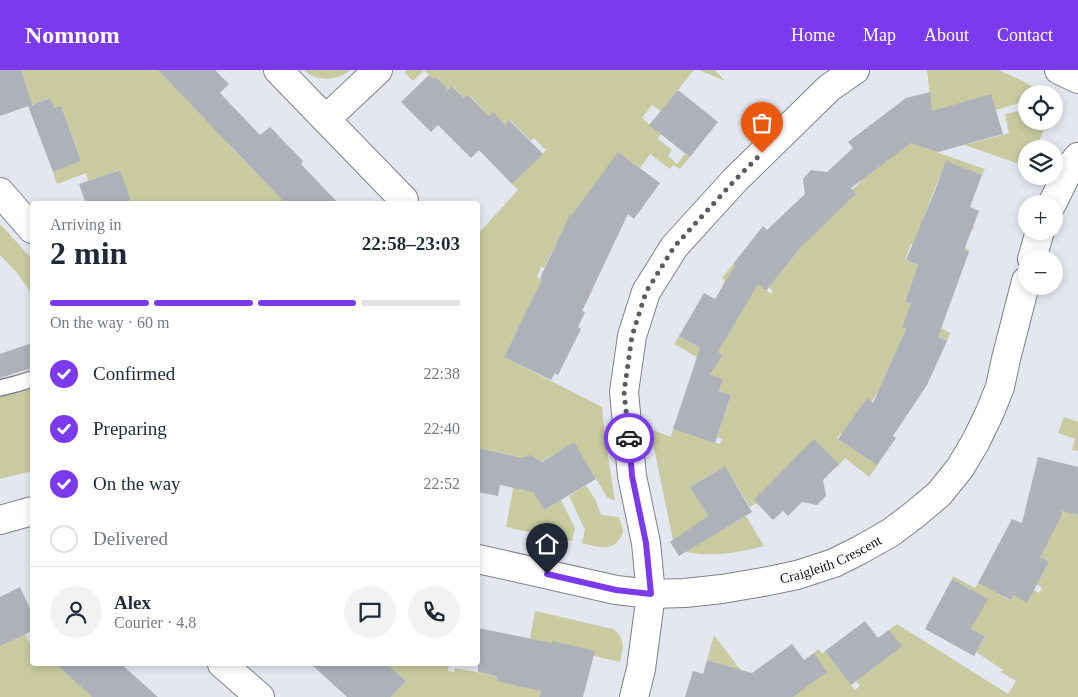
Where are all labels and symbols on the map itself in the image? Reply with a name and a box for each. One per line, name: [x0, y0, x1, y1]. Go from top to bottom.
pin: [741, 102, 783, 153]
courier: [604, 413, 654, 463]
pin: [526, 523, 568, 574]
street label: Craigleith Crescent: [778, 532, 884, 586]

